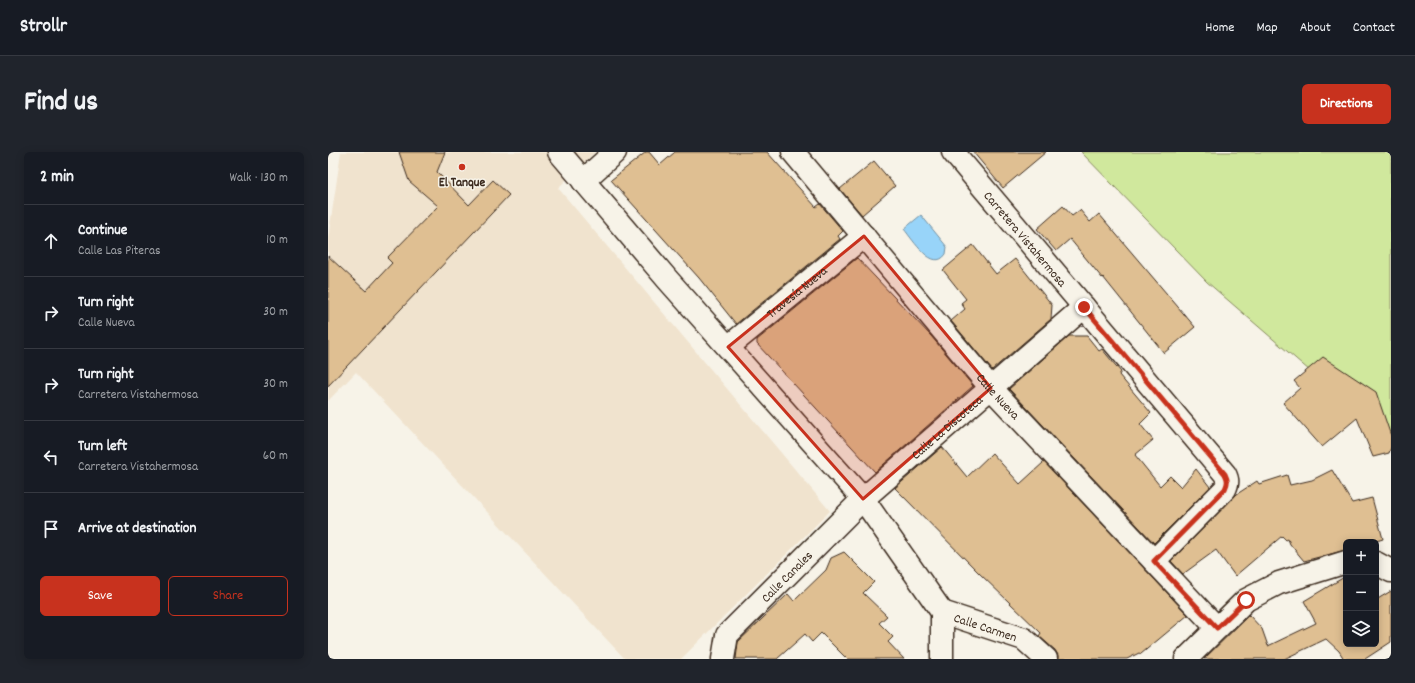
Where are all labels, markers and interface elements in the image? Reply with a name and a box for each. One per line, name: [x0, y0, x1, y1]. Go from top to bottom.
text: Strollr: [20, 14, 67, 41]
text: Home: [1205, 18, 1234, 38]
text: Map: [1256, 18, 1278, 38]
text: About: [1300, 18, 1331, 38]
text: Contact: [1353, 18, 1395, 38]
text: Find us: [24, 84, 98, 124]
button: Directions: [1302, 84, 1391, 124]
marker: El Tanque: [457, 162, 467, 172]
text: 2 min: [40, 166, 74, 190]
text: Walk · 130 m: [229, 169, 288, 188]
place label: El Tanque: [439, 174, 485, 193]
street label: Carretera Vistahermosa: [978, 188, 1071, 293]
text: Continue: [78, 220, 127, 242]
icon: ahead: [40, 230, 62, 252]
text: 10 m: [266, 231, 288, 250]
text: Calle Las Piteras: [78, 242, 160, 261]
street label: Travesía Nueva: [763, 262, 833, 324]
text: Turn right: [78, 292, 134, 314]
route end: [1075, 298, 1093, 316]
icon: right: [40, 302, 62, 324]
text: 30 m: [263, 303, 288, 322]
text: Calle Nueva: [78, 314, 135, 333]
text: Turn right: [78, 364, 134, 386]
street label: Calle Nueva: [971, 370, 1024, 426]
icon: right: [40, 374, 62, 396]
text: 30 m: [263, 375, 288, 394]
text: Carretera Vistahermosa: [78, 386, 198, 405]
street label: Calle La Discoteca: [908, 391, 989, 465]
text: Turn left: [78, 436, 127, 458]
icon: left: [40, 446, 62, 468]
text: 60 m: [263, 447, 288, 466]
text: Carretera Vistahermosa: [78, 458, 198, 477]
icon: arrive: [40, 518, 62, 540]
text: Arrive at destination: [78, 518, 196, 540]
map controls: [1343, 539, 1379, 647]
button: +: [1343, 539, 1379, 575]
street label: Calle Canales: [758, 547, 818, 608]
button: −: [1343, 575, 1379, 611]
button: Save: [40, 576, 160, 616]
button: Share: [168, 576, 288, 616]
route start: [1237, 591, 1255, 609]
street label: Calle Carmen: [951, 609, 1019, 648]
button: layers: [1343, 611, 1379, 647]

